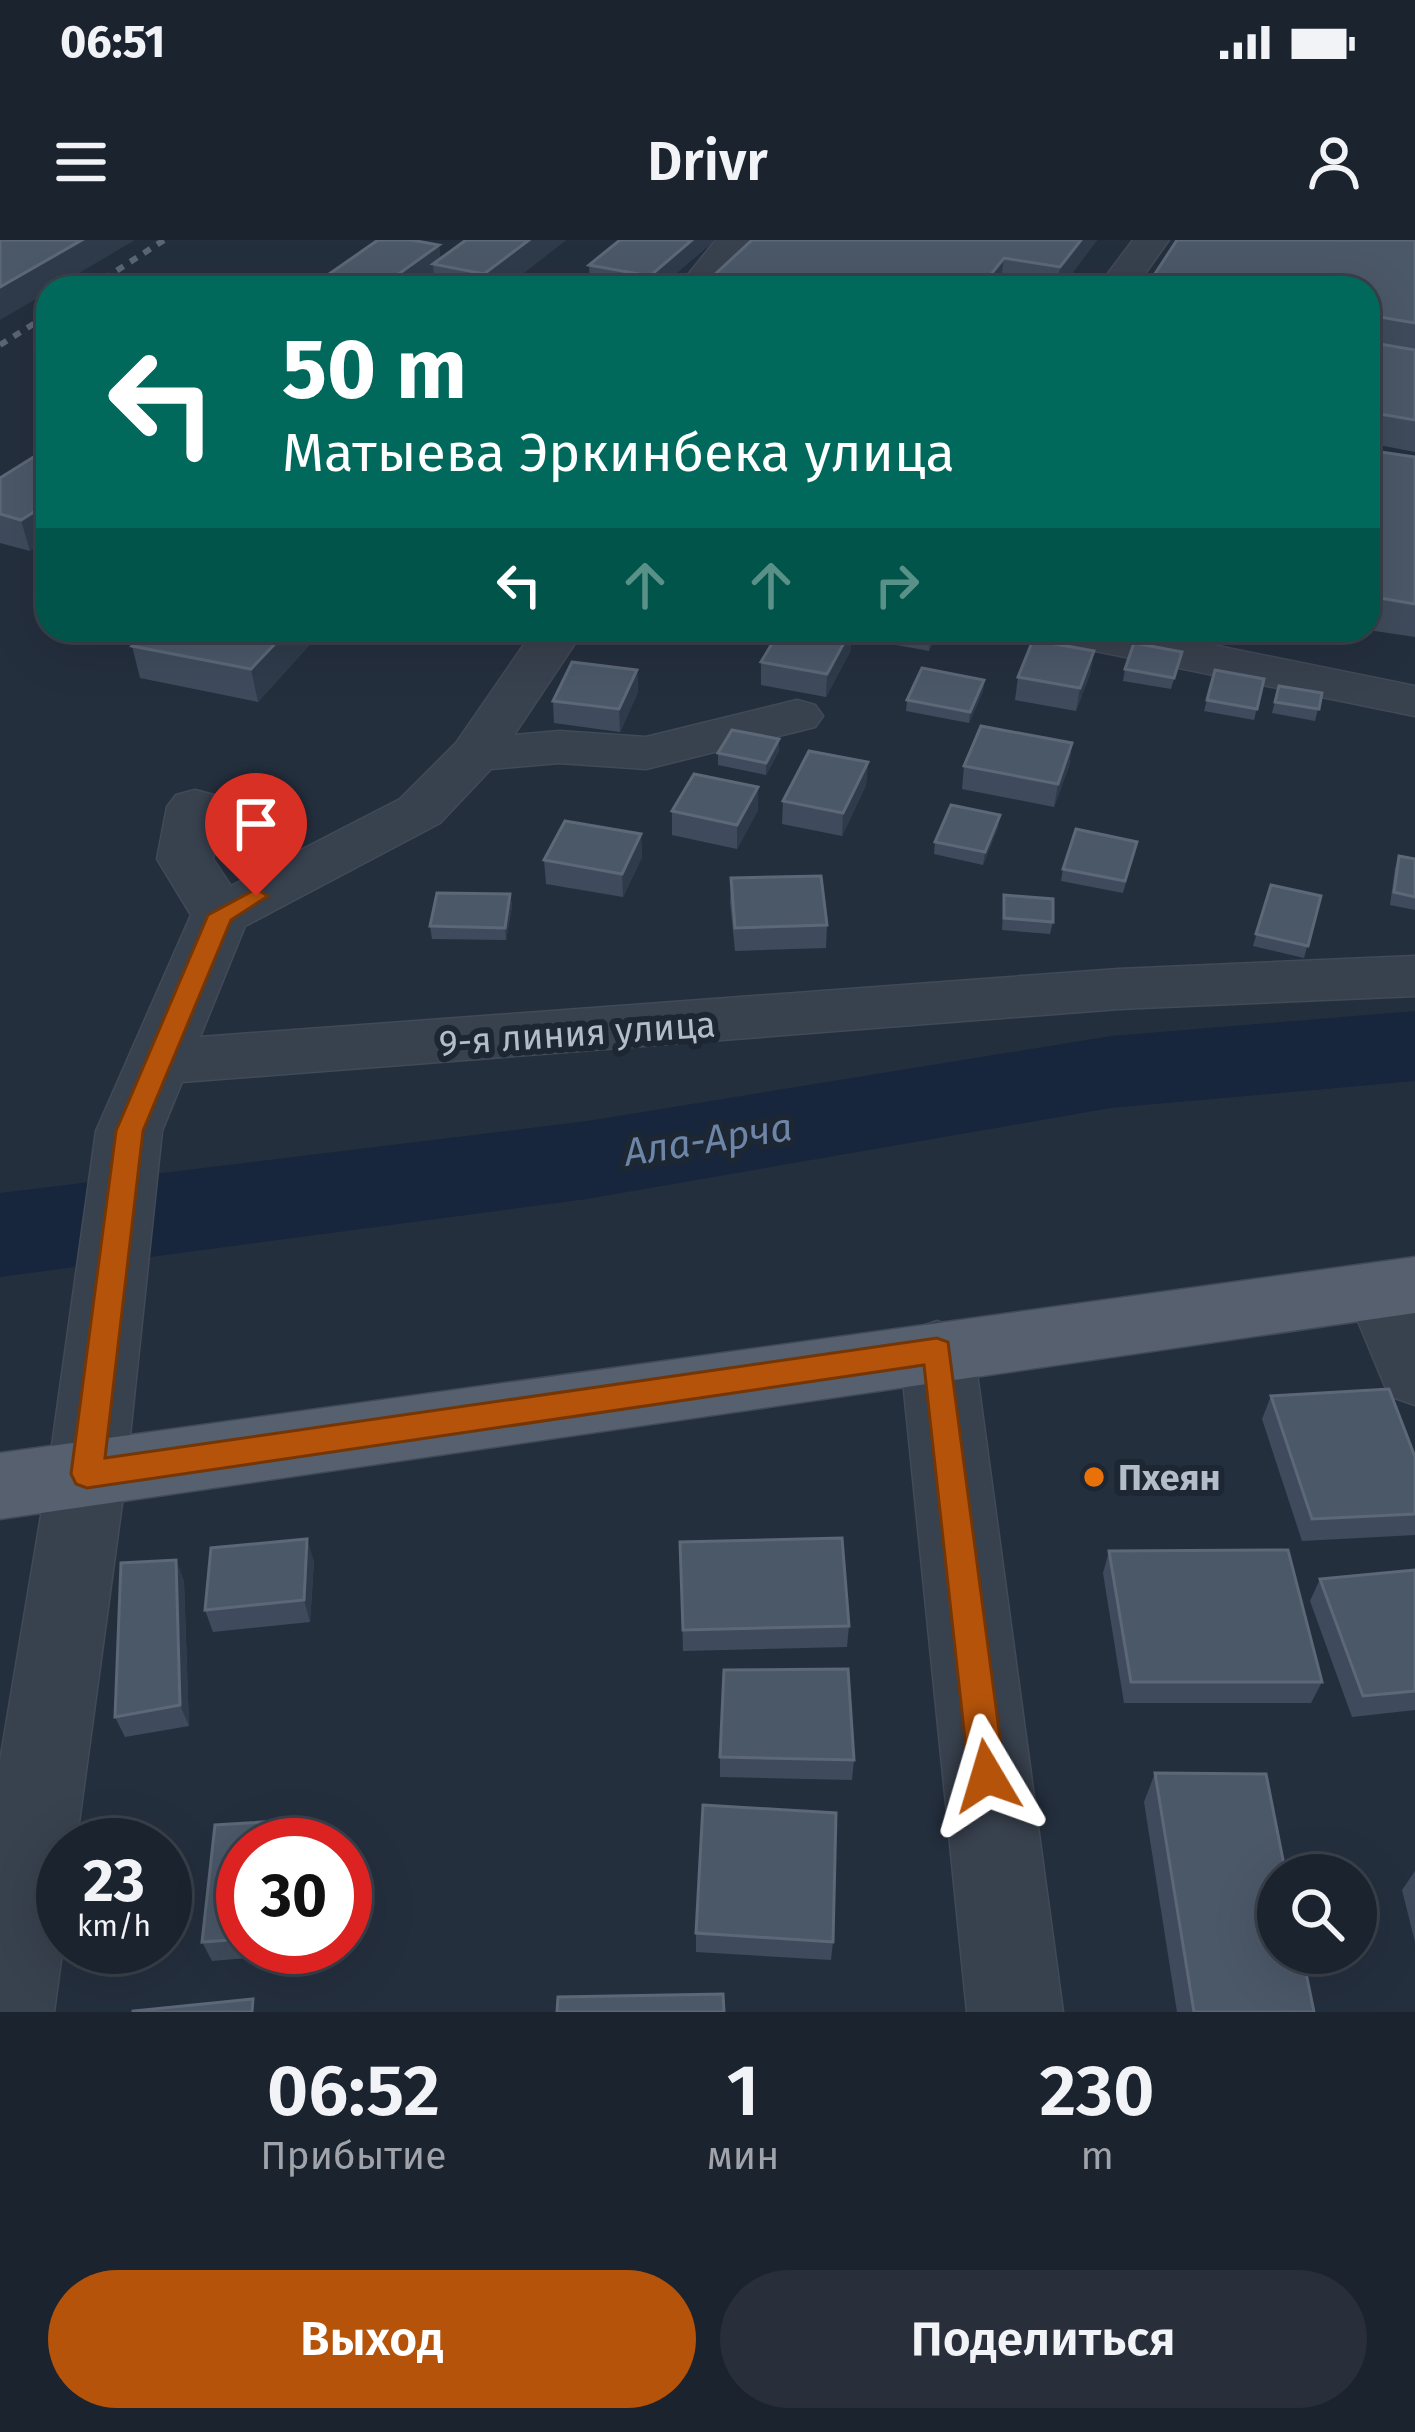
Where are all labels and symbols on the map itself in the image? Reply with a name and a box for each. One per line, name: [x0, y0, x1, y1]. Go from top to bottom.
pin: [205, 773, 307, 896]
street label: 9-я линия улица: [437, 1002, 717, 1066]
water label: Ала-Арча: [619, 1104, 795, 1176]
place label: Пхеян: [1118, 1456, 1221, 1500]
marker: Пхеян: [1081, 1464, 1107, 1490]
position arrow: [924, 1713, 1050, 1839]
speed limit sign: 30: [216, 1818, 372, 1974]

